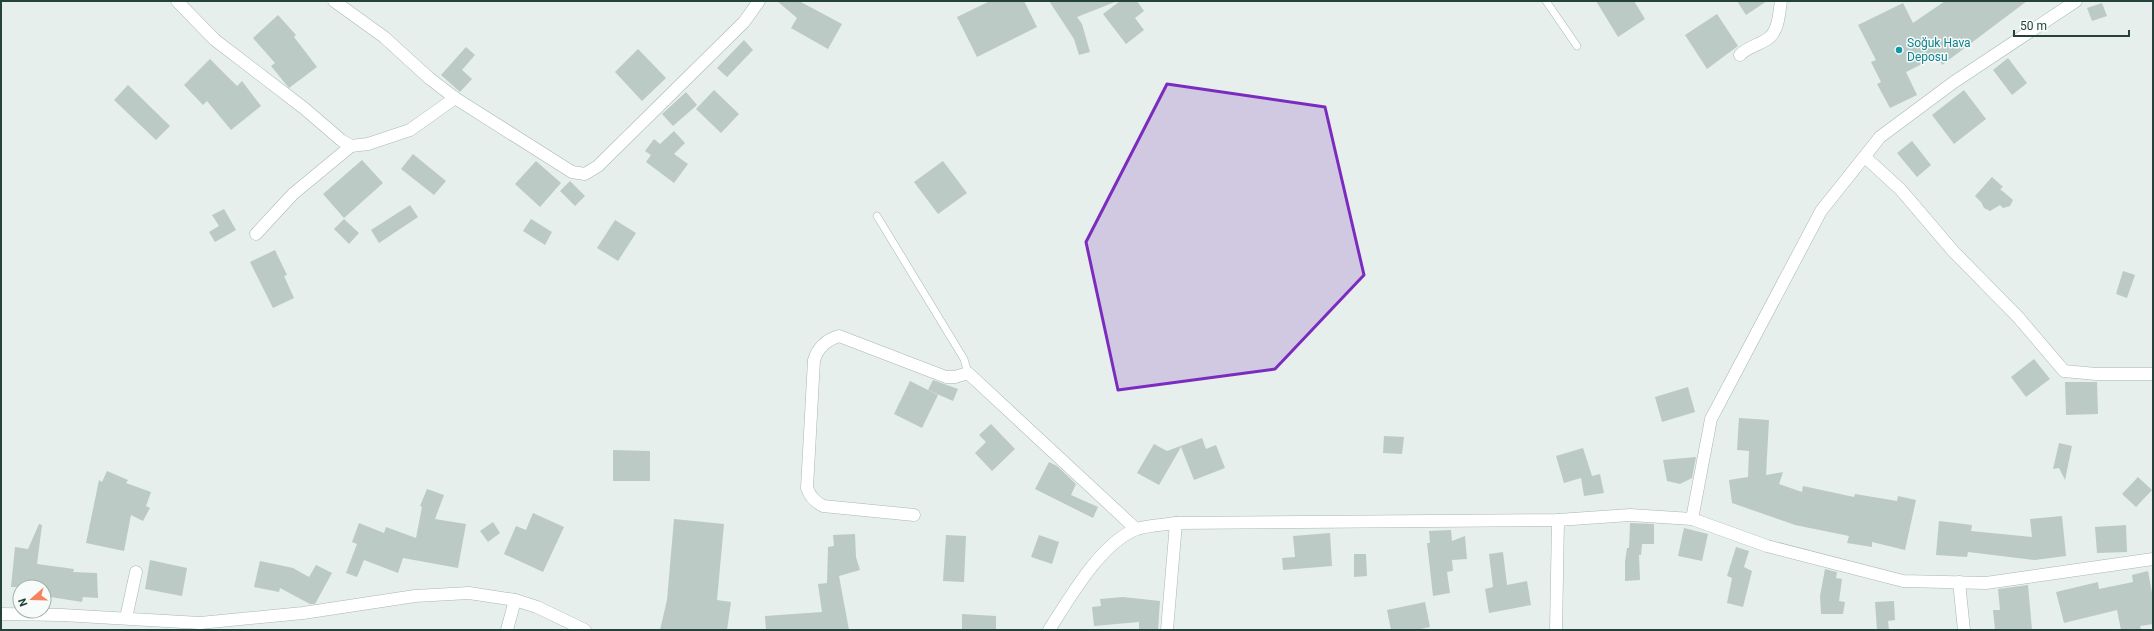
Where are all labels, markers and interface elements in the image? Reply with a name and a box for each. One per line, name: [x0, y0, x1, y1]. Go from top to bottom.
scale bar: [2014, 12, 2129, 38]
text: 50 m: [2020, 19, 2047, 33]
place label: Soğuk Hava Deposu: [1907, 36, 1971, 64]
marker: Soğuk Hava Deposu: [1894, 45, 1904, 55]
north arrow: [12, 579, 52, 619]
text: N: [16, 596, 31, 608]

